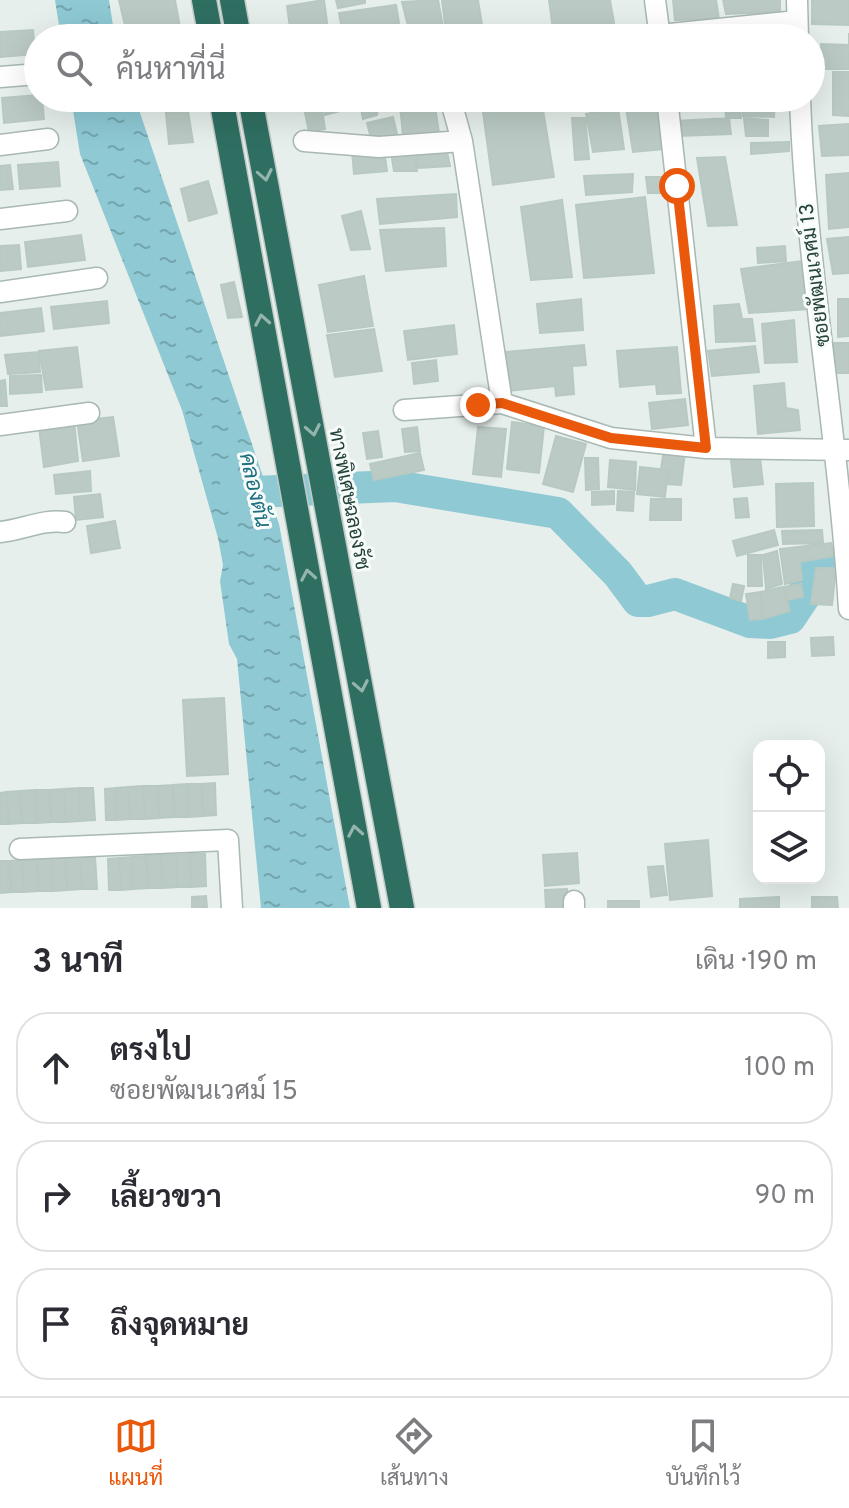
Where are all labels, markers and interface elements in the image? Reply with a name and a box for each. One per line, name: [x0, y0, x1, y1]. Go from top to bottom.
search box: [24, 24, 825, 112]
icon: search: [52, 46, 96, 90]
text: ค้นหาที่นี่: [116, 53, 226, 90]
one-way arrow: [255, 168, 272, 181]
route start: [659, 168, 695, 204]
street label: ซอยพัฒนเวศม์ 13: [791, 202, 838, 348]
one-way arrow: [254, 313, 271, 326]
route end: [460, 387, 496, 423]
one-way arrow: [303, 423, 320, 437]
street label: ทางพิเศษฉลองรัช: [322, 426, 375, 572]
water label: คลองตัน: [232, 450, 277, 531]
one-way arrow: [301, 569, 318, 582]
one-way arrow: [351, 679, 368, 692]
map controls: [753, 740, 825, 884]
button: locate: [753, 740, 825, 812]
button: layers: [753, 812, 825, 884]
one-way arrow: [347, 824, 364, 838]
text: 3 นาที: [32, 942, 123, 985]
text: เดิน · 190 m: [695, 946, 817, 979]
text: ตรงไป: [110, 1034, 192, 1071]
icon: ahead: [34, 1046, 78, 1090]
text: 100 m: [744, 1052, 815, 1085]
text: ซอยพัฒนเวศม์ 15: [110, 1076, 298, 1109]
icon: right: [34, 1174, 78, 1218]
text: 90 m: [755, 1180, 815, 1213]
text: เลี้ยวขวา: [110, 1181, 222, 1218]
icon: arrive: [34, 1302, 78, 1346]
text: ถึงจุดหมาย: [110, 1309, 249, 1346]
tab: แผนที่: [108, 1414, 163, 1493]
tab: เส้นทาง: [380, 1414, 449, 1493]
tab: บันทึกไว้: [665, 1414, 741, 1493]

